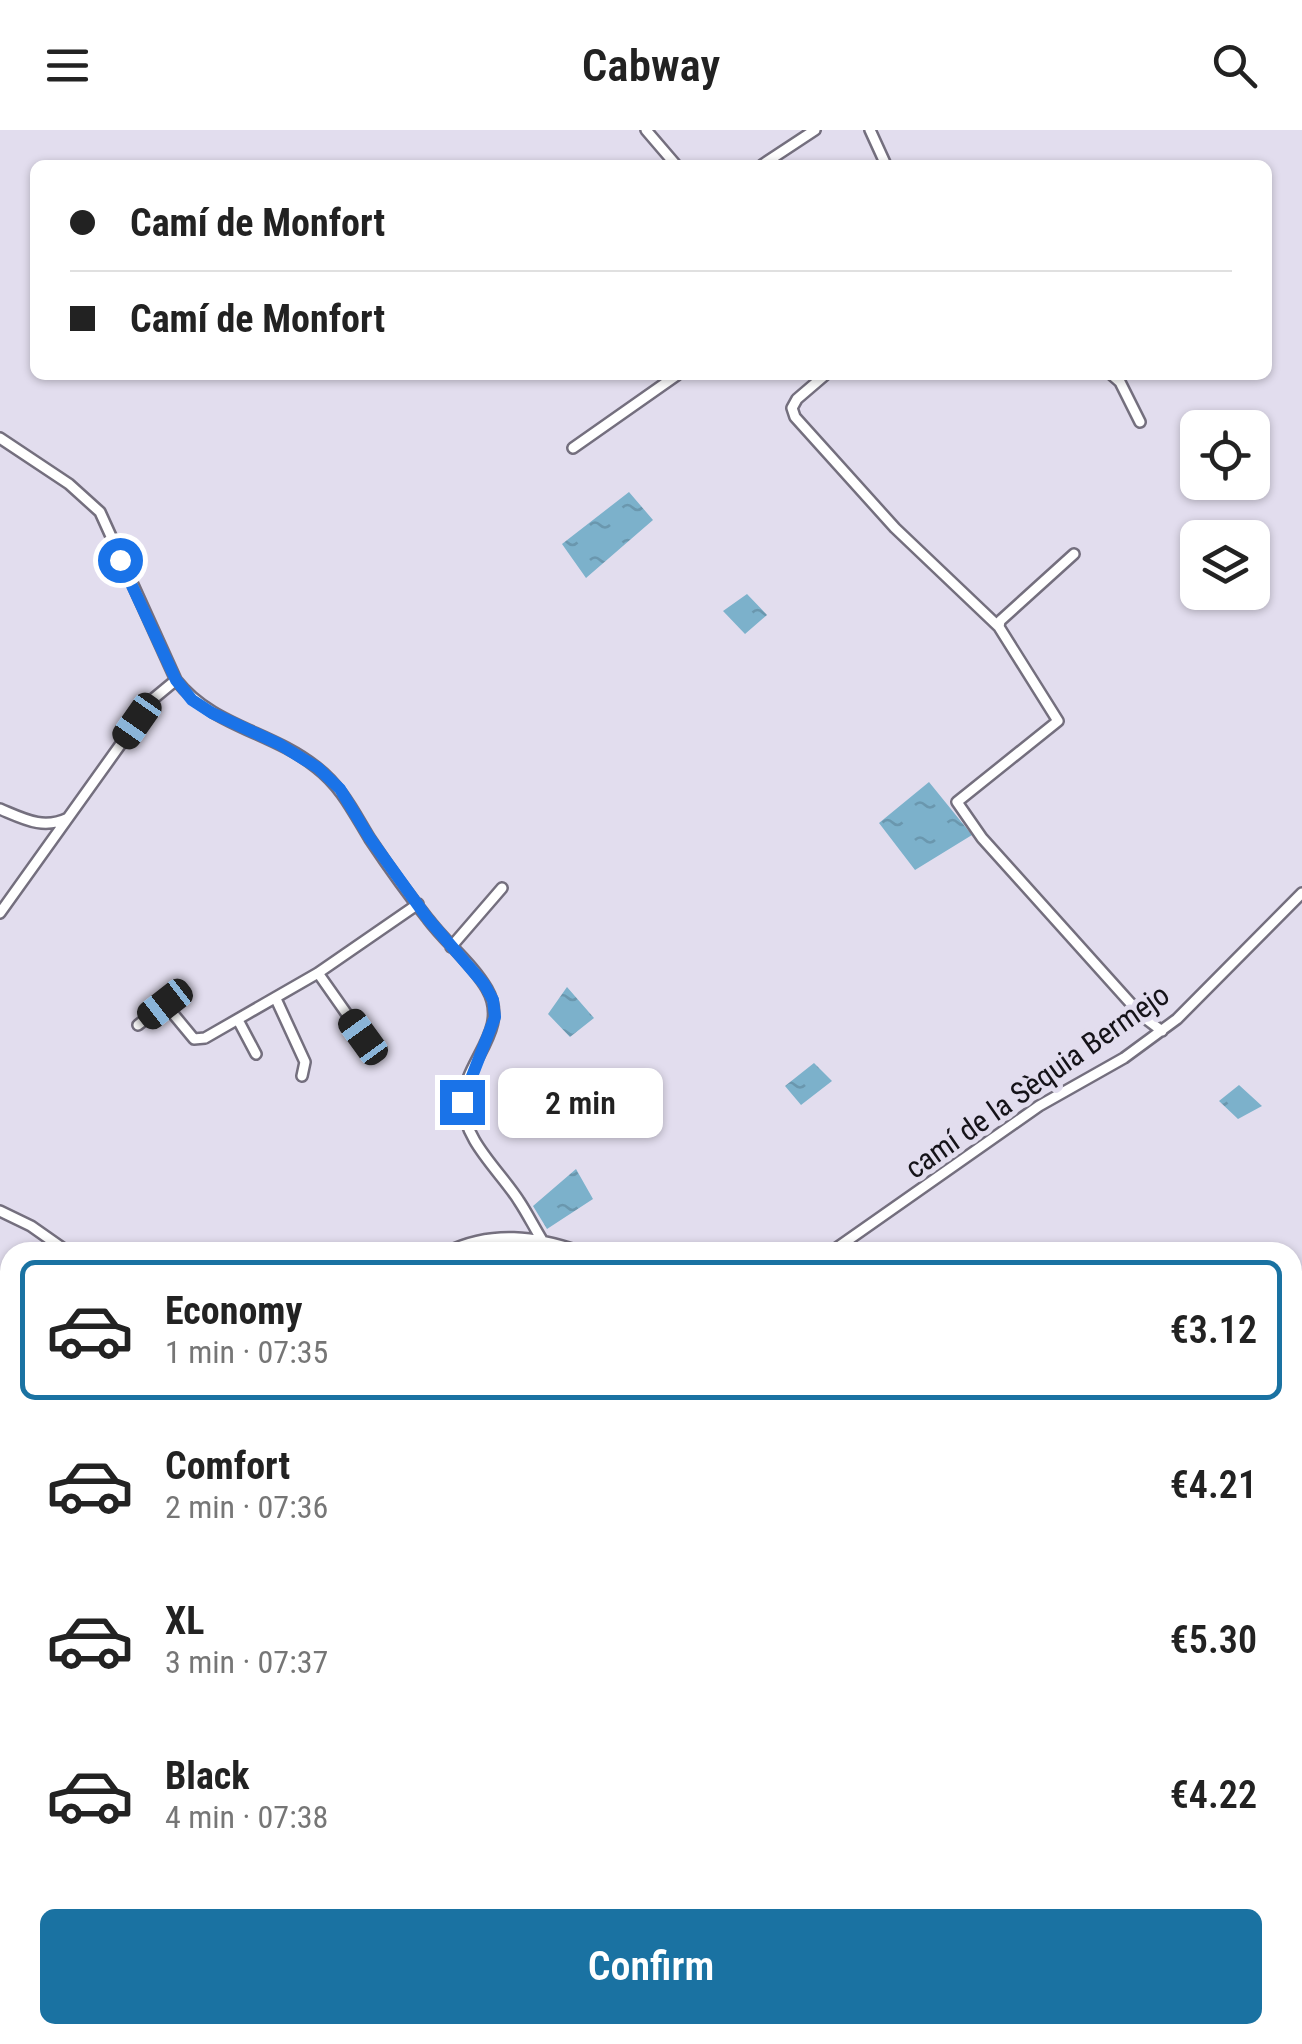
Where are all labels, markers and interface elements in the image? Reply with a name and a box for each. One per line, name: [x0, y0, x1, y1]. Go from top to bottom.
icon: menu: [40, 38, 95, 93]
icon: search: [1207, 38, 1262, 93]
text: Cabway: [582, 39, 720, 92]
text: Camí de Monfort: [130, 201, 385, 245]
text: Camí de Monfort: [130, 297, 385, 341]
map controls: [1180, 410, 1270, 610]
button: locate: [1180, 410, 1270, 500]
button: layers: [1180, 520, 1270, 610]
route start: [98, 538, 143, 583]
car: [108, 688, 166, 754]
car: [132, 974, 198, 1034]
street label: camí de la Sèquia Bermejo: [898, 977, 1176, 1185]
car: [333, 1004, 393, 1070]
callout: 2 min: [497, 1067, 662, 1137]
route end: [440, 1080, 485, 1125]
text: 2 min: [545, 1084, 616, 1122]
icon: car: [45, 1285, 135, 1375]
text: Economy: [165, 1289, 302, 1333]
text: €3.12: [1170, 1308, 1257, 1352]
text: 1 min · 07:35: [165, 1333, 328, 1371]
icon: car: [45, 1440, 135, 1530]
text: Comfort: [165, 1444, 290, 1488]
text: €4.21: [1170, 1463, 1257, 1507]
text: 2 min · 07:36: [165, 1488, 328, 1526]
icon: car: [45, 1595, 135, 1685]
text: XL: [165, 1599, 204, 1643]
text: €5.30: [1170, 1618, 1257, 1662]
text: 3 min · 07:37: [165, 1643, 328, 1681]
icon: car: [45, 1750, 135, 1840]
text: Black: [165, 1754, 249, 1798]
text: €4.22: [1170, 1773, 1257, 1817]
text: 4 min · 07:38: [165, 1798, 328, 1836]
button: Confirm: [40, 1909, 1262, 2024]

